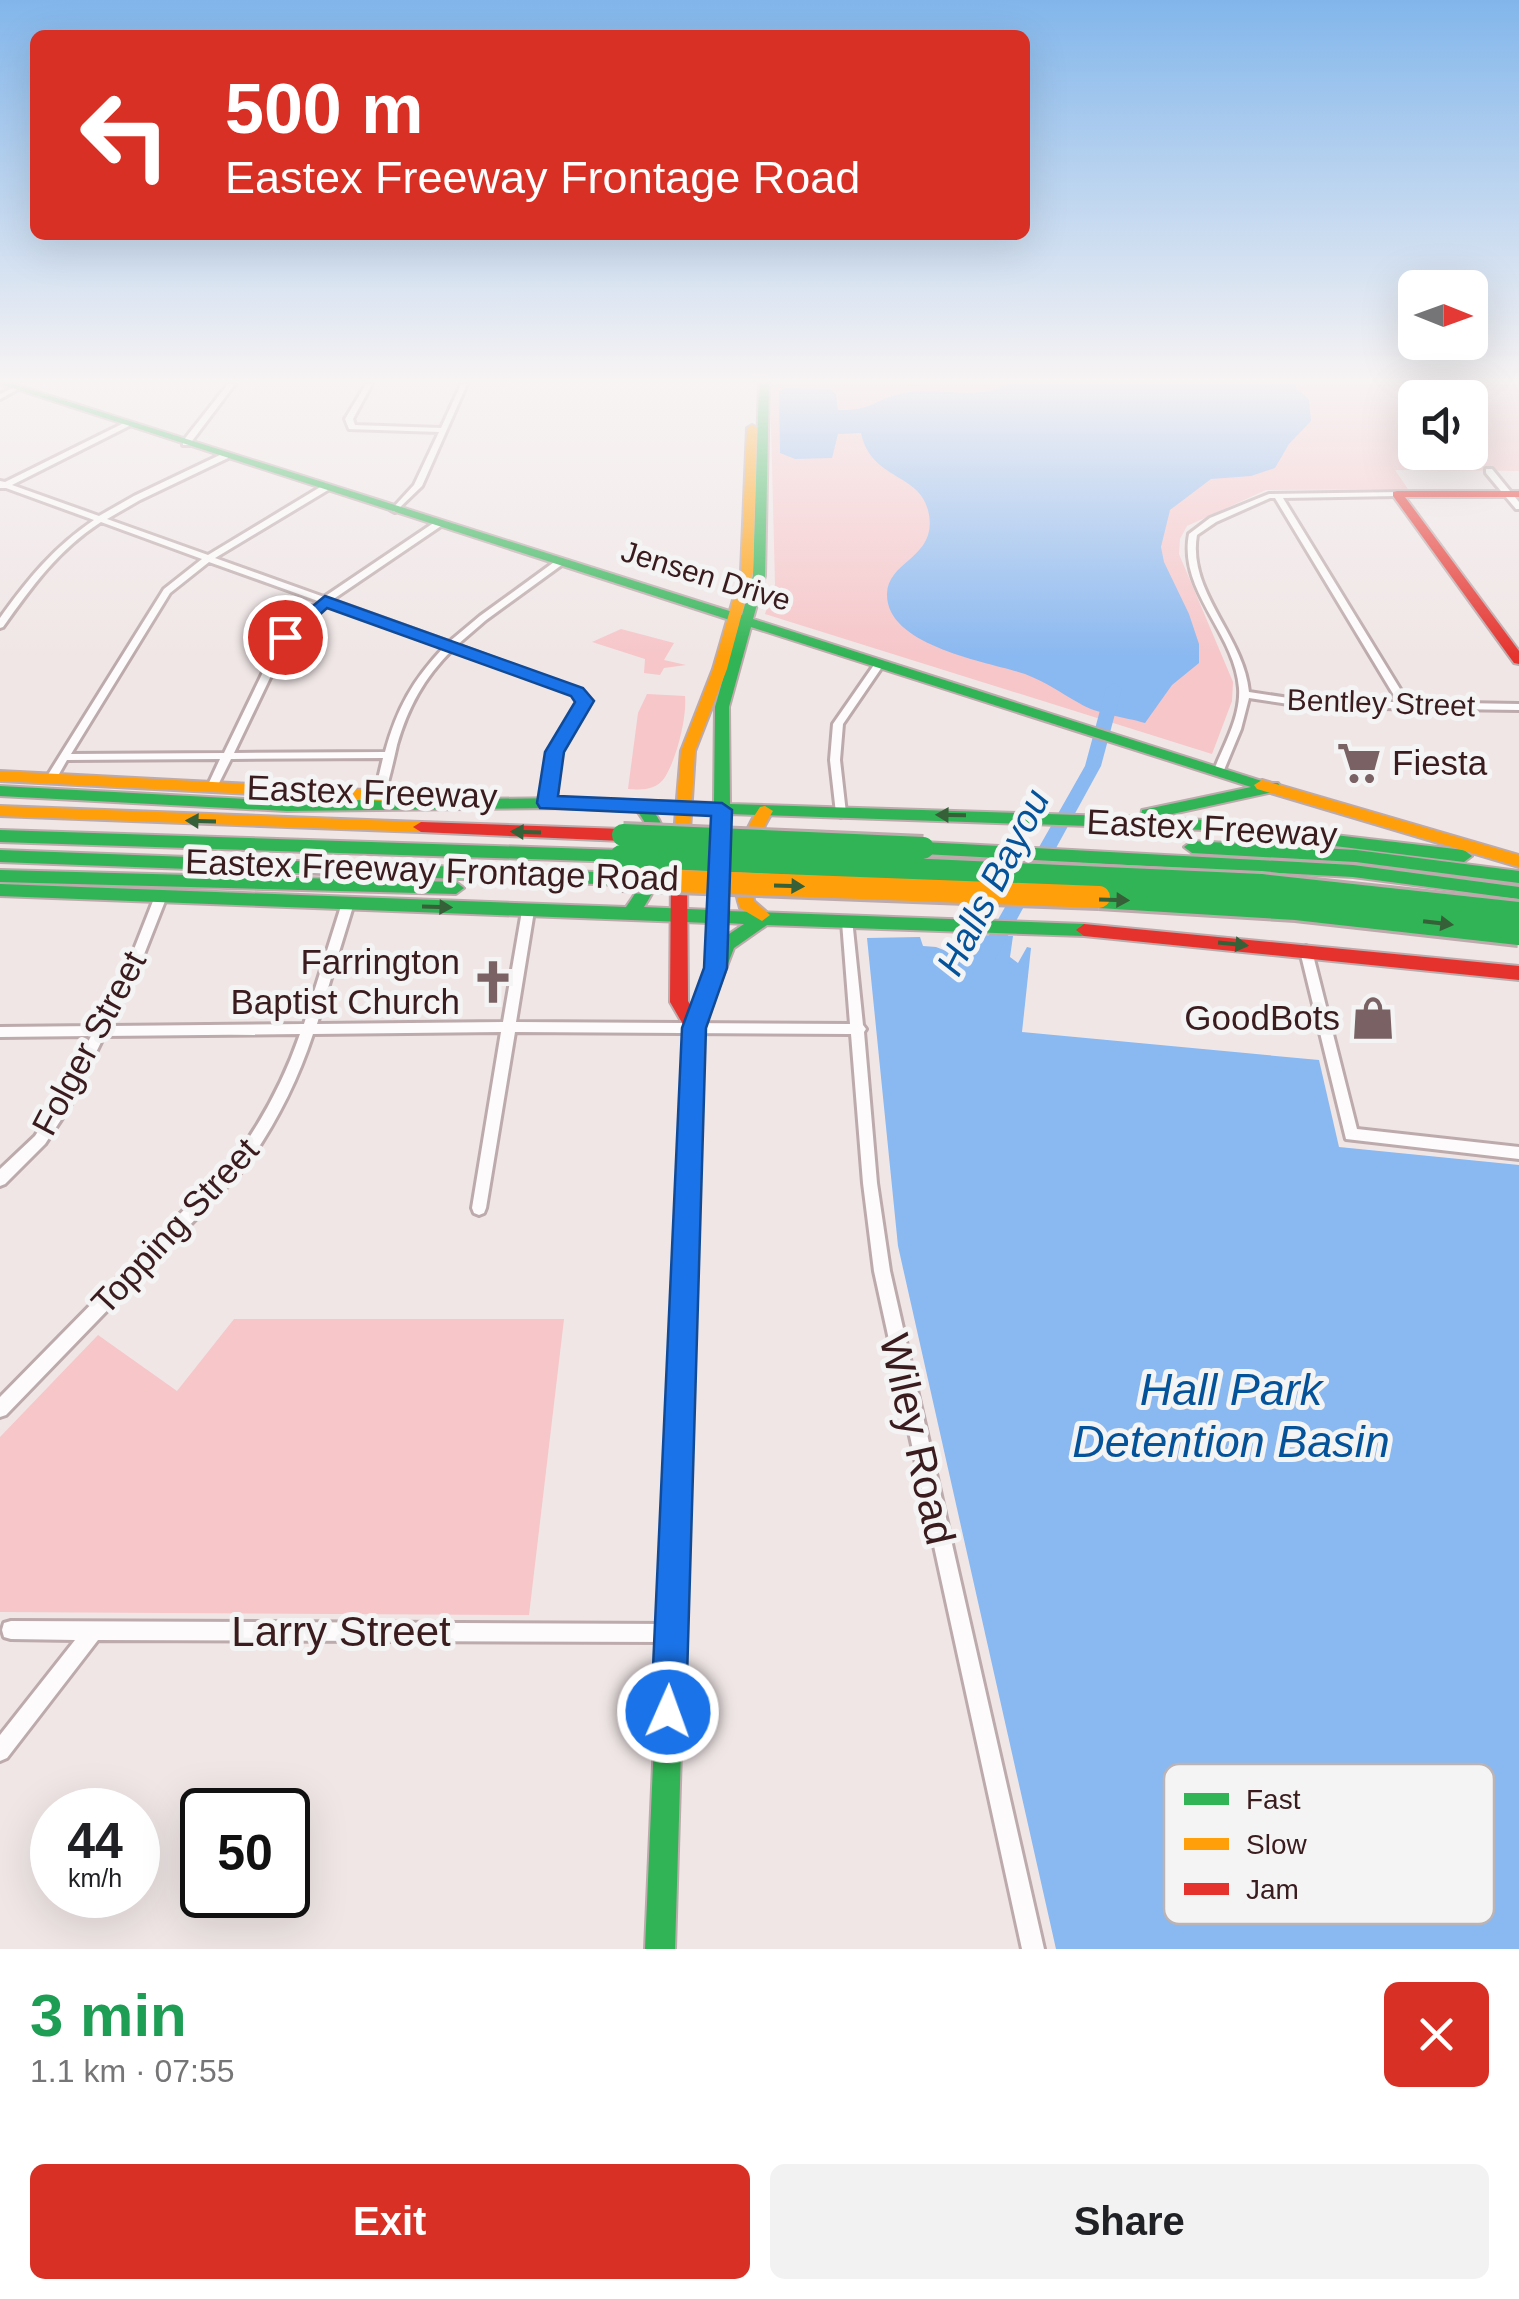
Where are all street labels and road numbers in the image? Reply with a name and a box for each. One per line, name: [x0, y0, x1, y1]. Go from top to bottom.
street label: Jensen Drive: [618, 534, 795, 617]
street label: Bentley Street: [1286, 683, 1476, 722]
street label: Eastex Freeway: [246, 768, 499, 815]
street label: Eastex Freeway: [1086, 801, 1339, 854]
street label: Eastex Freeway Frontage Road: [184, 841, 680, 898]
street label: Folger Street: [24, 944, 153, 1141]
street label: Topping Street: [83, 1130, 266, 1321]
street label: Wiley Road: [870, 1329, 965, 1549]
street label: Larry Street: [231, 1608, 451, 1655]

